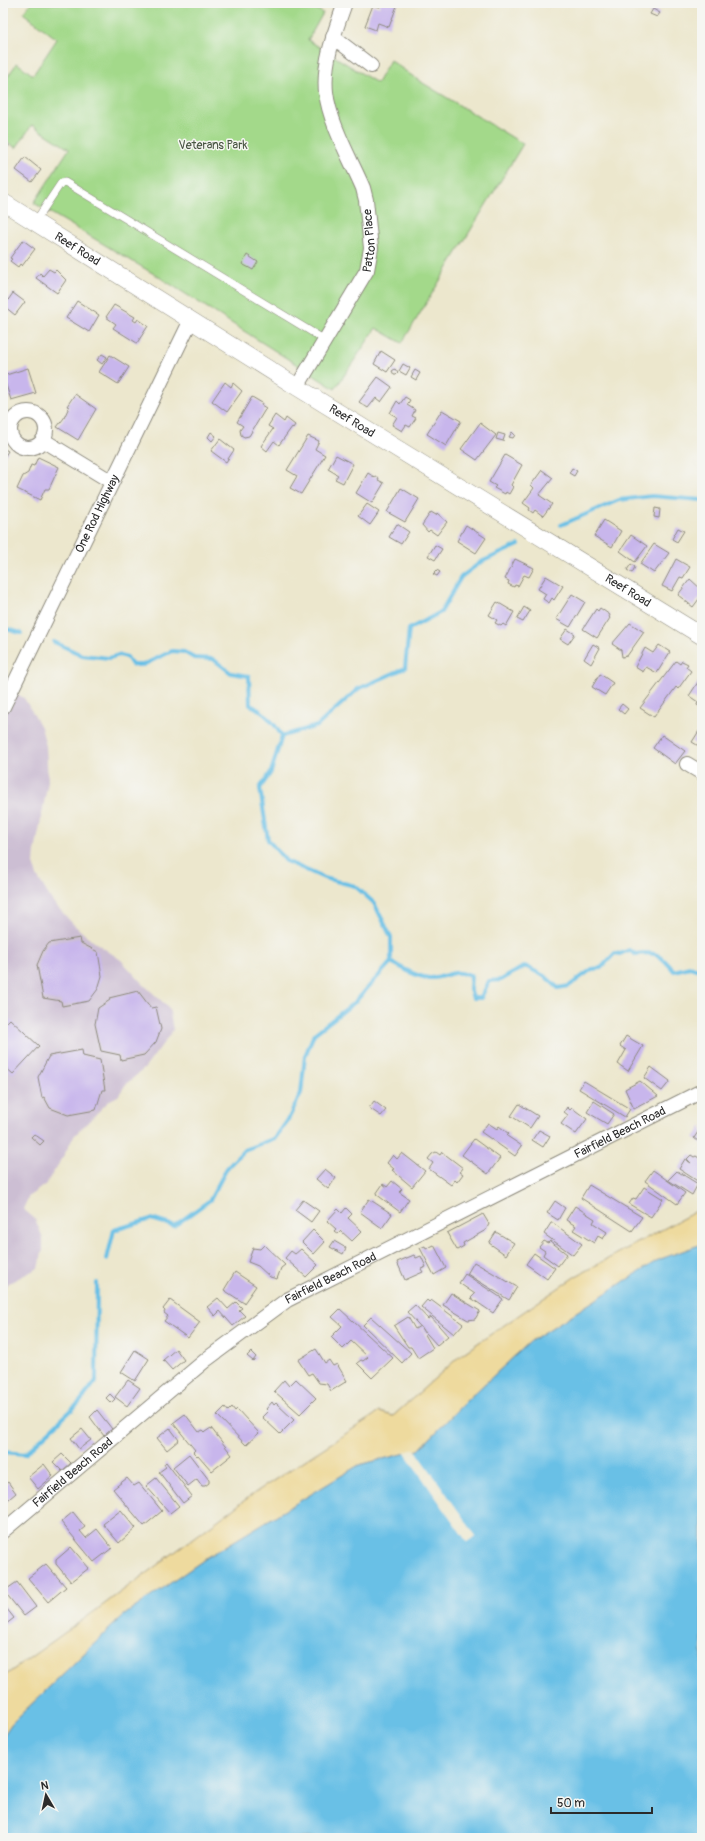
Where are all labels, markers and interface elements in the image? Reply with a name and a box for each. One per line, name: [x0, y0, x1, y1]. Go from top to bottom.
park label: Veterans Park: [179, 138, 247, 153]
street label: Patton Place: [359, 208, 379, 274]
street label: Reef Road: [52, 229, 103, 269]
street label: Reef Road: [326, 401, 378, 441]
street label: One Rod Highway: [72, 472, 122, 555]
street label: Reef Road: [602, 571, 654, 610]
street label: Fairfield Beach Road: [572, 1103, 668, 1162]
street label: Fairfield Beach Road: [282, 1249, 379, 1307]
street label: Fairfield Beach Road: [29, 1434, 116, 1510]
north arrow: [26, 1775, 66, 1815]
text: N: [40, 1779, 50, 1793]
scale bar: [551, 1789, 652, 1815]
text: 50 m: [557, 1796, 585, 1811]

